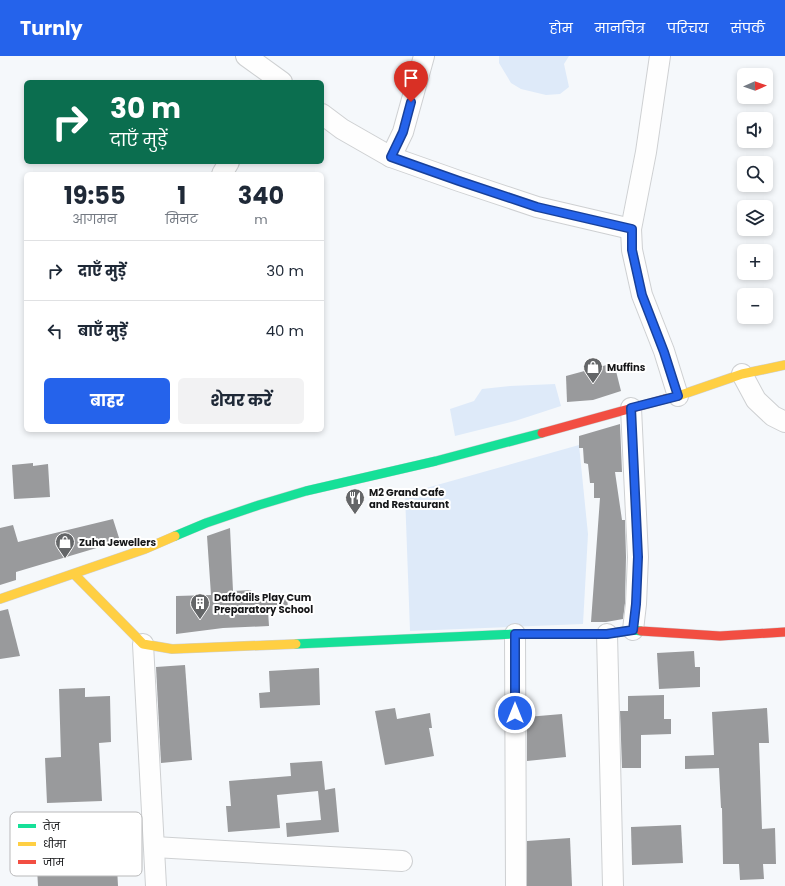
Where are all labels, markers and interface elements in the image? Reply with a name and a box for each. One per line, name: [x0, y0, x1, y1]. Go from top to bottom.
text: Turnly: [20, 15, 83, 42]
text: होम: [549, 18, 573, 38]
text: मानचित्र: [595, 18, 645, 38]
text: परिचय: [667, 18, 708, 38]
text: संपर्क: [730, 18, 765, 38]
pin: [394, 61, 428, 102]
icon: arrive: [400, 67, 422, 89]
north arrow: [737, 68, 773, 104]
map controls: [737, 68, 773, 324]
text: 30 m: [110, 89, 181, 128]
icon: right: [44, 96, 96, 148]
button: sound: [737, 112, 773, 148]
text: दाएँ मुड़ें: [110, 127, 167, 152]
button: search: [737, 156, 773, 192]
text: 19:55: [64, 179, 126, 212]
text: 1: [177, 179, 186, 212]
text: 340: [238, 179, 284, 212]
button: layers: [737, 200, 773, 236]
text: आगमन: [72, 210, 117, 229]
text: मिनट: [165, 210, 198, 229]
text: m: [254, 210, 268, 229]
button: +: [737, 244, 773, 280]
icon: right: [44, 260, 66, 282]
text: दाएँ मुड़ें: [78, 260, 126, 281]
text: 30 m: [266, 260, 304, 281]
button: −: [737, 288, 773, 324]
icon: left: [44, 320, 66, 342]
text: बाएँ मुड़ें: [78, 320, 127, 341]
text: 40 m: [266, 320, 304, 341]
shop icon: Muffins: [582, 356, 604, 384]
place label: Muffins: [607, 360, 646, 375]
button: बाहर: [44, 378, 170, 424]
button: शेयर करें: [178, 378, 304, 424]
place label: M2 Grand Cafe and Restaurant: [369, 485, 449, 512]
restaurant icon: M2 Grand Cafe and Restaurant: [344, 487, 366, 515]
shop icon: Zuha Jewellers: [54, 531, 76, 559]
place label: Zuha Jewellers: [79, 535, 156, 550]
place label: Daffodils Play Cum Preparatory School: [214, 590, 313, 617]
building icon: Daffodils Play Cum Preparatory School: [189, 592, 211, 620]
position arrow: [494, 692, 536, 734]
legend: [10, 812, 142, 876]
text: तेज़: [42, 818, 61, 834]
text: धीमा: [43, 836, 67, 852]
text: जाम: [42, 854, 64, 870]

